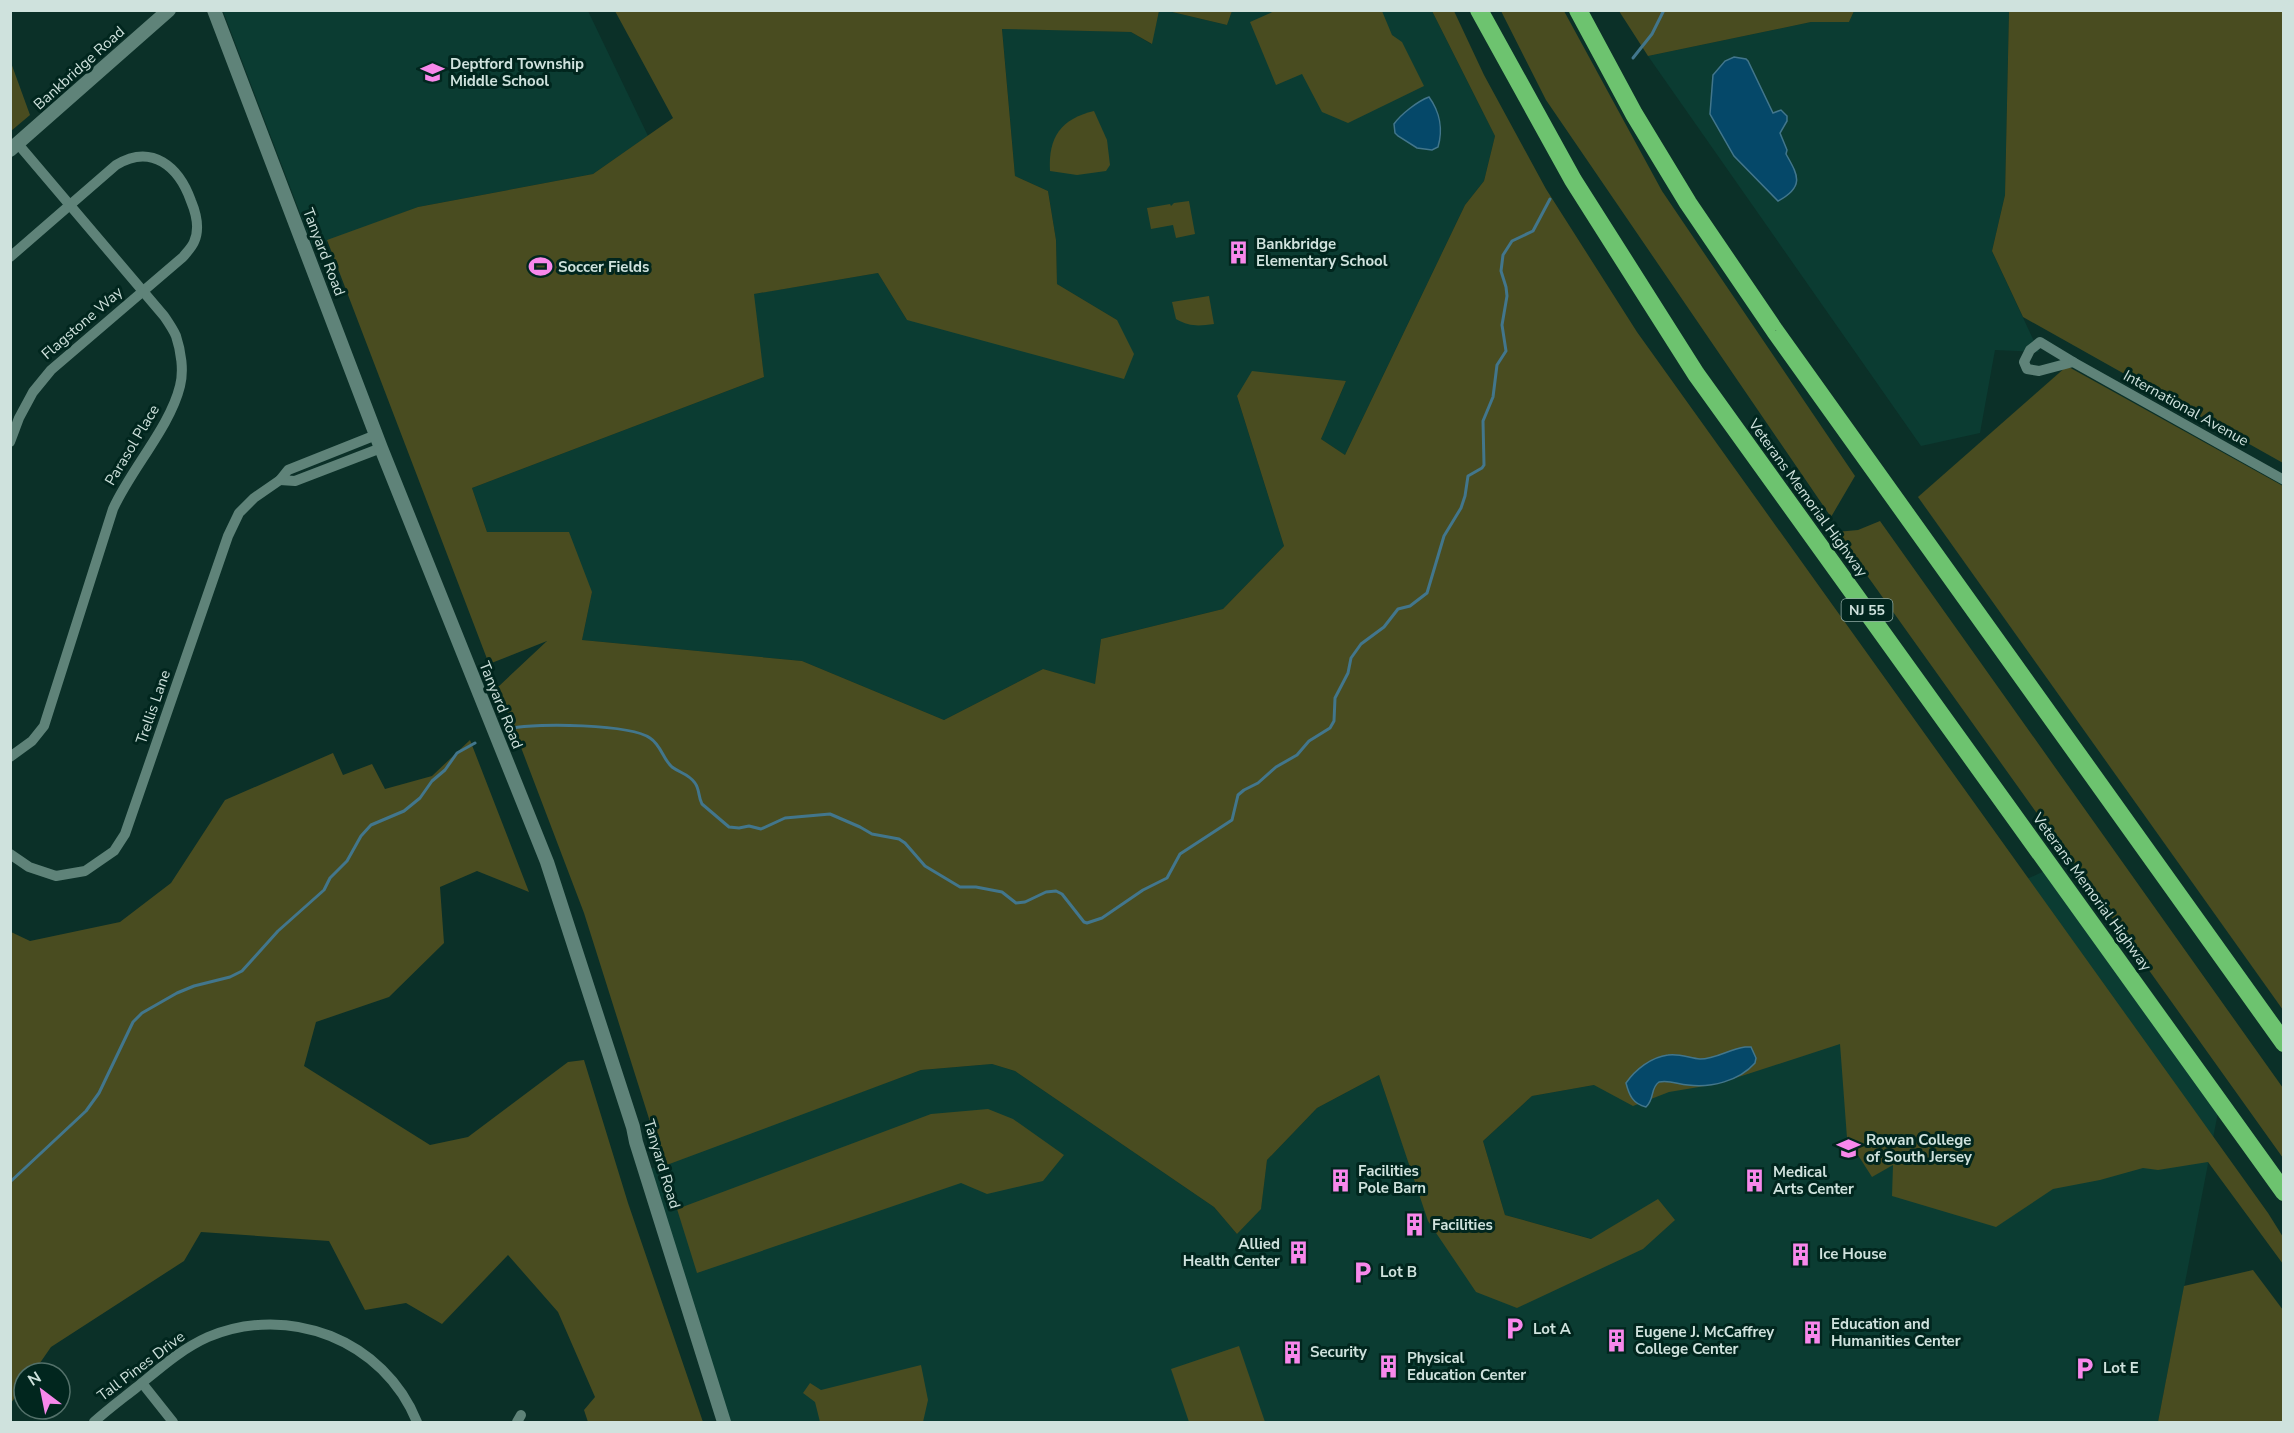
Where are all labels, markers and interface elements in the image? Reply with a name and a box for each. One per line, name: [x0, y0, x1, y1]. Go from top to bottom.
street label: Bankbridge Road: [29, 22, 129, 114]
place label: Deptford Township Middle School: [450, 54, 584, 91]
school or university icon: Deptford Township Middle School: [419, 60, 445, 86]
street label: Tanyard Road: [298, 205, 350, 299]
place label: Bankbridge Elementary School: [1256, 234, 1388, 271]
building icon: Bankbridge Elementary School: [1225, 240, 1251, 266]
sports icon: Soccer Fields: [527, 254, 553, 280]
place label: Soccer Fields: [558, 257, 649, 277]
street label: Flagstone Way: [37, 282, 127, 364]
street label: International Avenue: [2120, 365, 2252, 451]
street label: Parasol Place: [100, 401, 164, 489]
street label: Veterans Memorial Highway: [1743, 414, 1872, 581]
road number: NJ 55: [1842, 599, 1892, 621]
street label: Tanyard Road: [474, 658, 528, 752]
street label: Trellis Lane: [131, 667, 175, 747]
street label: Veterans Memorial Highway: [2027, 808, 2156, 975]
street label: Tanyard Road: [639, 1117, 685, 1211]
place label: Rowan College of South Jersey: [1866, 1130, 1972, 1167]
school or university icon: Rowan College of South Jersey: [1835, 1136, 1861, 1162]
place label: Facilities Pole Barn: [1358, 1161, 1426, 1198]
place label: Medical Arts Center: [1773, 1162, 1854, 1199]
building icon: Facilities Pole Barn: [1327, 1167, 1353, 1193]
building icon: Medical Arts Center: [1742, 1168, 1768, 1194]
building icon: Facilities: [1401, 1212, 1427, 1238]
place label: Facilities: [1432, 1215, 1493, 1235]
place label: Allied Health Center: [1183, 1234, 1280, 1271]
building icon: Allied Health Center: [1285, 1240, 1311, 1266]
building icon: Ice House: [1788, 1241, 1814, 1267]
place label: Ice House: [1819, 1244, 1887, 1264]
parking icon: Lot B: [1349, 1259, 1375, 1285]
place label: Lot B: [1380, 1262, 1417, 1282]
place label: Education and Humanities Center: [1831, 1314, 1961, 1351]
parking icon: Lot A: [1502, 1316, 1528, 1342]
place label: Lot A: [1533, 1319, 1572, 1339]
building icon: Education and Humanities Center: [1800, 1320, 1826, 1346]
place label: Eugene J. McCaffrey College Center: [1635, 1322, 1774, 1359]
street label: Tall Pines Drive: [93, 1327, 189, 1405]
building icon: Eugene J. McCaffrey College Center: [1604, 1328, 1630, 1354]
building icon: Security: [1279, 1339, 1305, 1365]
place label: Security: [1310, 1342, 1367, 1362]
place label: Physical Education Center: [1407, 1348, 1526, 1385]
building icon: Physical Education Center: [1376, 1354, 1402, 1380]
parking icon: Lot E: [2072, 1355, 2098, 1381]
place label: Lot E: [2103, 1358, 2139, 1378]
north arrow: [12, 1361, 72, 1421]
text: N: [24, 1367, 45, 1392]

